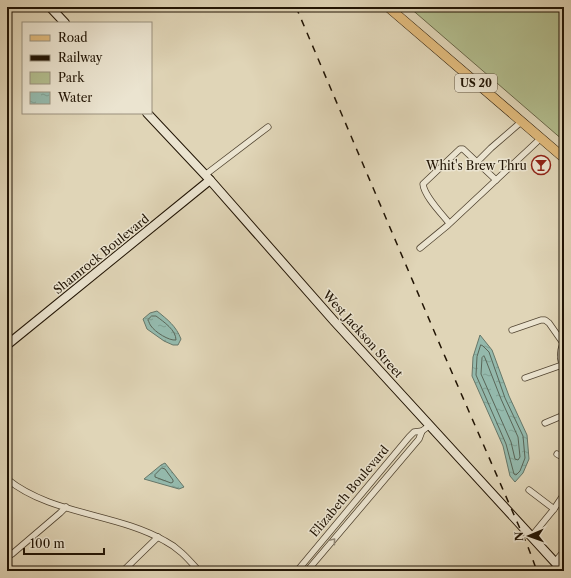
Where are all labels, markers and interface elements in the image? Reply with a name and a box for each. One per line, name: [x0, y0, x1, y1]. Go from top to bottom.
legend: [22, 22, 152, 114]
text: Road: [58, 30, 88, 45]
text: Railway: [58, 50, 103, 65]
text: Park: [58, 70, 85, 85]
road number: US 20: [455, 74, 497, 92]
text: Water: [57, 90, 92, 105]
bar icon: Whit's Brew Thru: [530, 154, 552, 176]
place label: Whit's Brew Thru: [425, 158, 528, 173]
street label: Shamrock Boulevard: [50, 210, 152, 297]
street label: West Jackson Street: [319, 286, 407, 381]
street label: Elizabeth Boulevard: [306, 442, 392, 540]
north arrow: [509, 516, 549, 556]
scale bar: [24, 530, 104, 556]
text: N: [512, 531, 526, 541]
text: 100 m: [30, 536, 65, 551]
one-way arrow: [328, 539, 335, 546]

